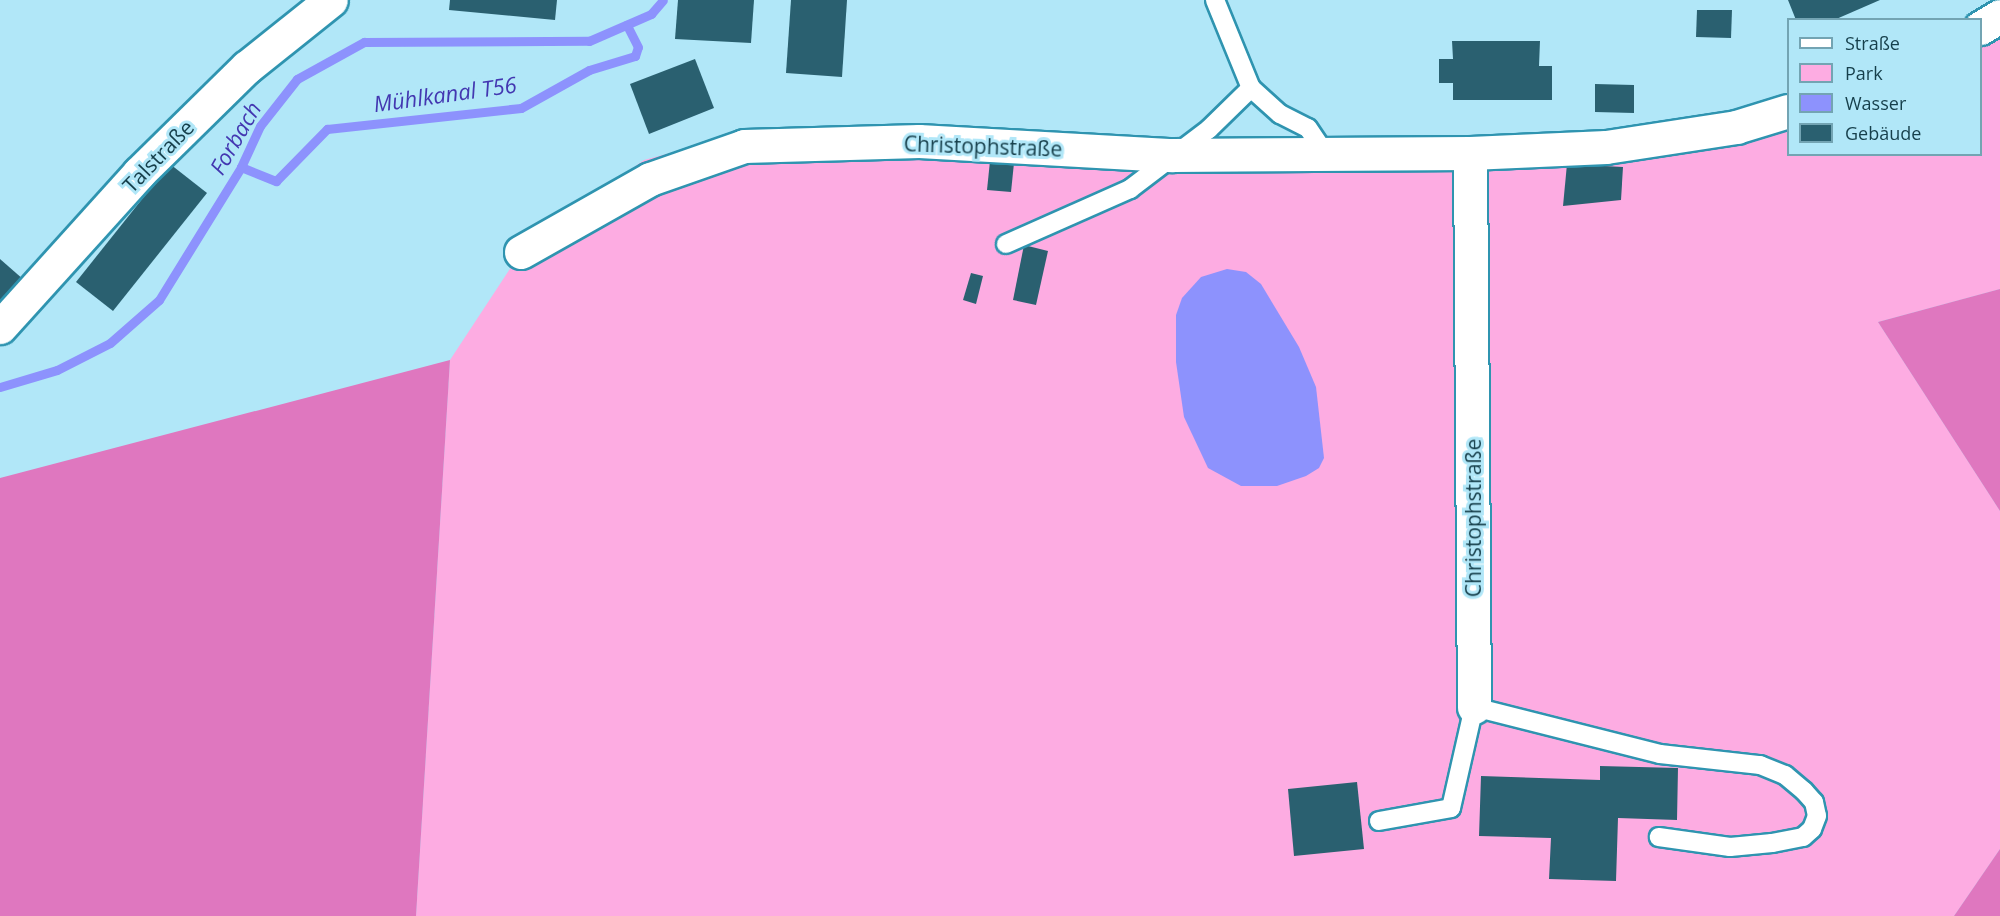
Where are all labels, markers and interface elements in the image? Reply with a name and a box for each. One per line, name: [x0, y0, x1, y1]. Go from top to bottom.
legend: [1787, 18, 1982, 156]
text: Straße: [1845, 31, 1900, 55]
text: Park: [1845, 61, 1883, 85]
water label: Mühlkanal T56: [372, 71, 518, 117]
text: Wasser: [1845, 91, 1906, 115]
water label: Forbach: [204, 97, 266, 179]
street label: Talstraße: [117, 114, 199, 198]
text: Gebäude: [1845, 121, 1921, 145]
street label: Christophstraße: [903, 131, 1063, 161]
street label: Christophstraße: [1460, 439, 1486, 597]

